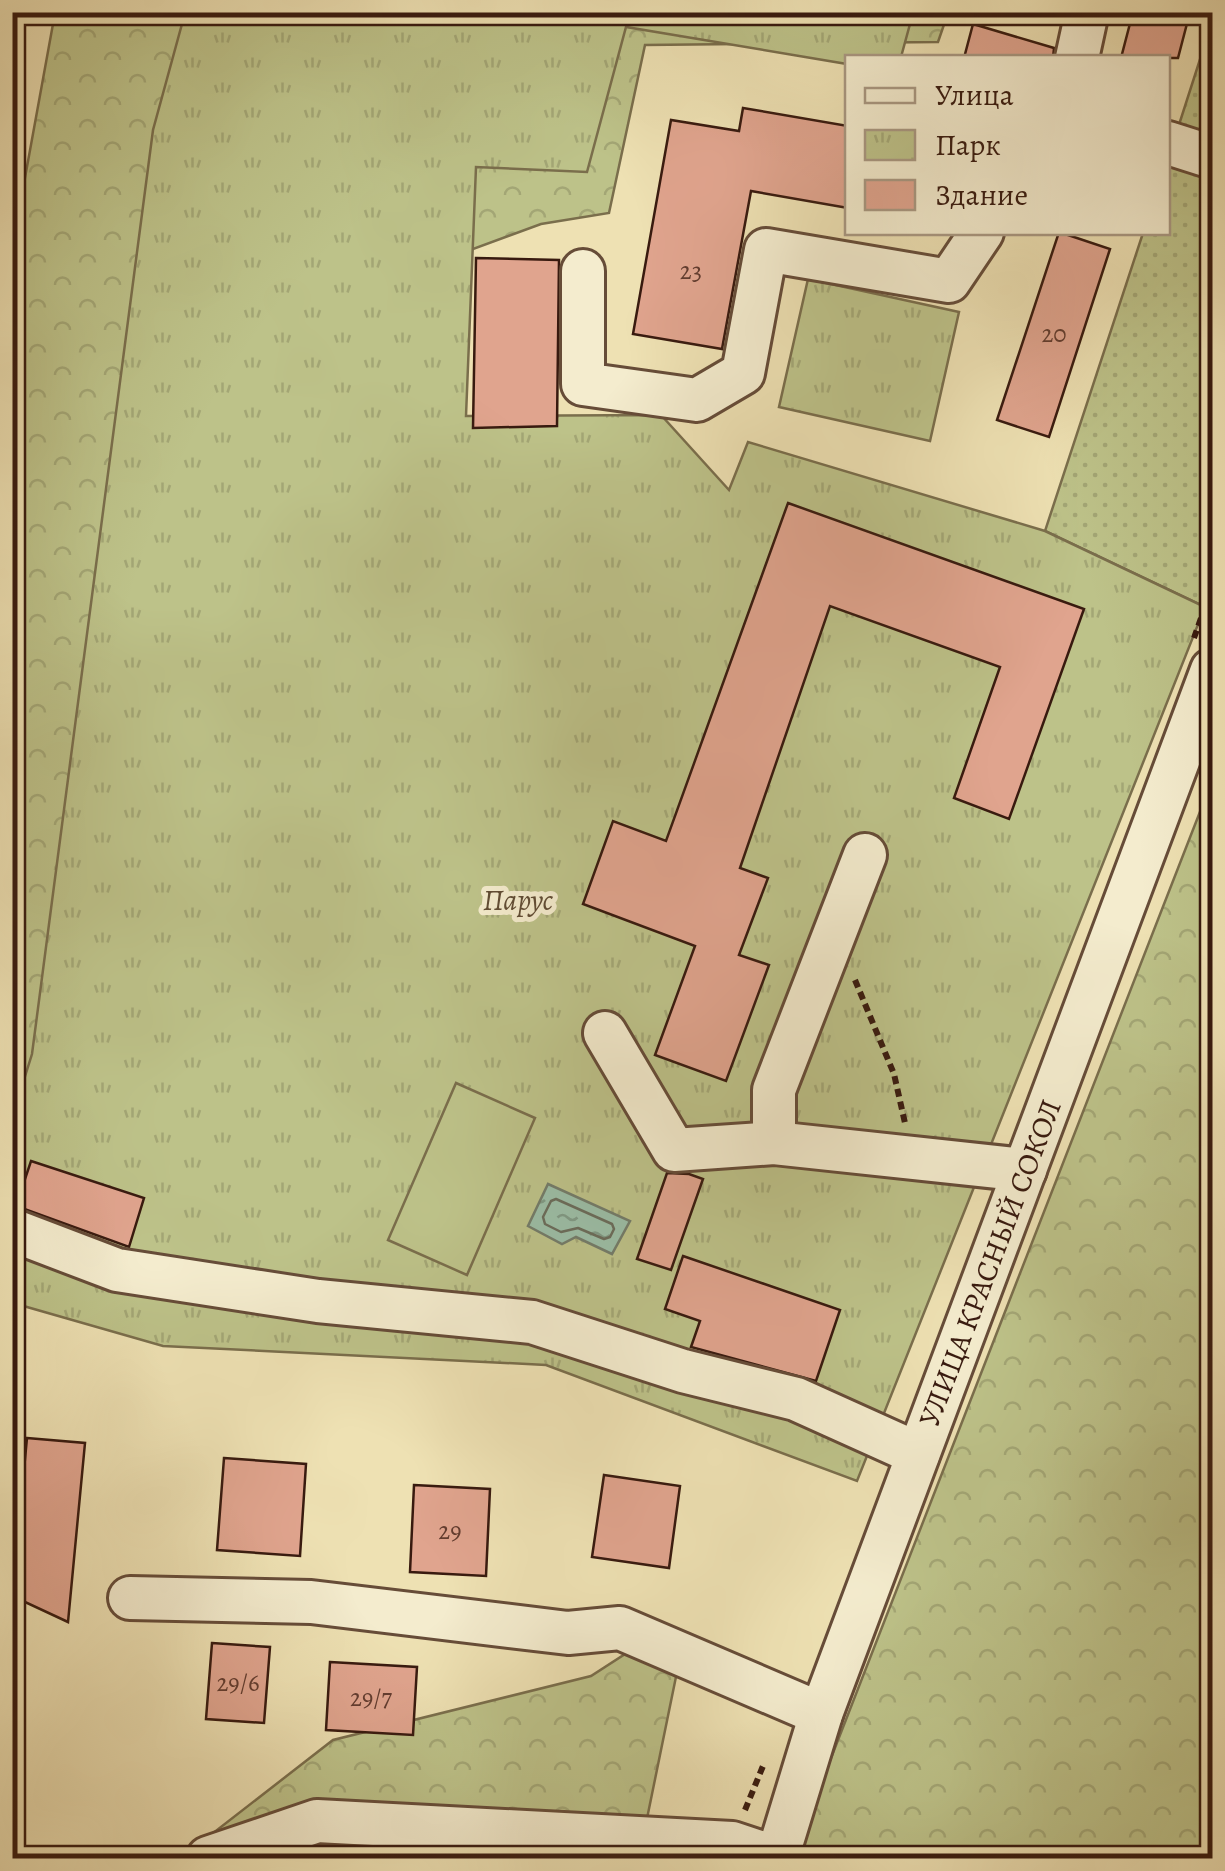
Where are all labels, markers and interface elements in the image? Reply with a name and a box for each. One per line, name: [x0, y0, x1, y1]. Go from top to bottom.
legend: [845, 55, 1170, 235]
text: Улица: [935, 75, 1014, 115]
text: Парк: [935, 125, 1001, 165]
text: Здание: [935, 175, 1028, 215]
house number: 23: [680, 254, 702, 288]
house number: 20: [1041, 317, 1067, 351]
park label: Парус: [483, 880, 554, 920]
street label: УЛИЦА КРАСНЫЙ СОКОЛ: [909, 1094, 1071, 1432]
house number: 29: [438, 1514, 462, 1548]
house number: 29/6: [216, 1666, 260, 1700]
house number: 29/7: [350, 1681, 392, 1715]

